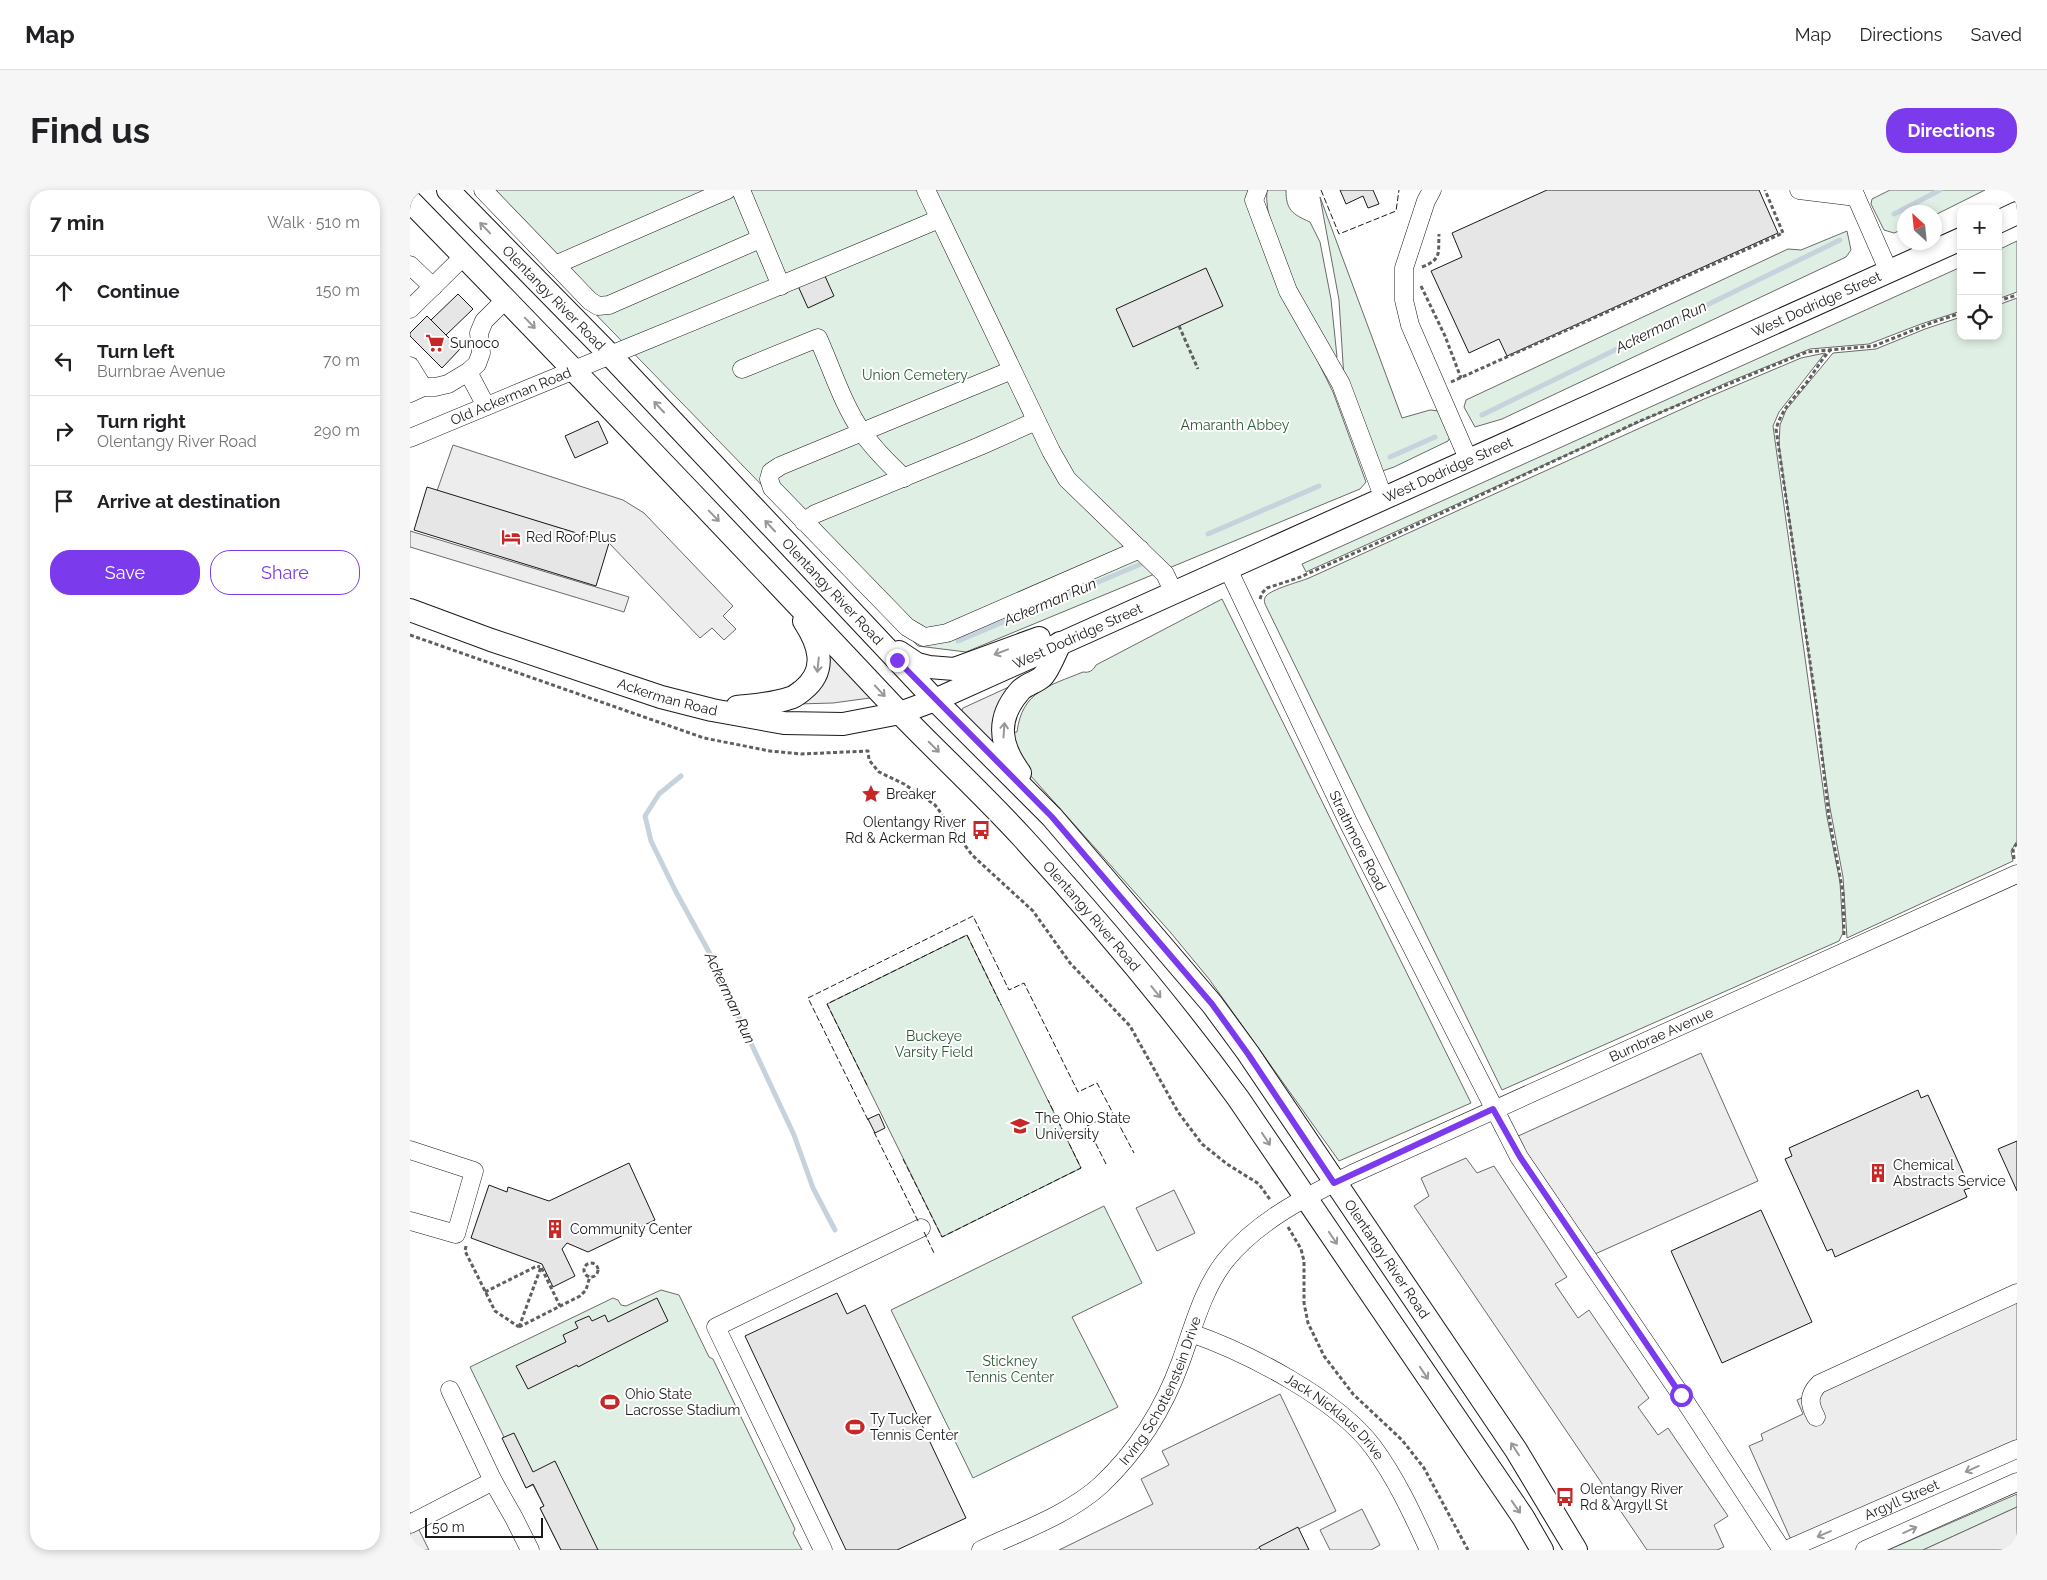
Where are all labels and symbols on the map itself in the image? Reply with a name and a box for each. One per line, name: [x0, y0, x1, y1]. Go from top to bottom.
north arrow: [1897, 205, 1942, 250]
one-way arrow: [479, 222, 491, 234]
street label: Olentangy River Road: [499, 242, 609, 353]
street label: West Dodridge Street: [1749, 268, 1884, 340]
water label: Ackerman Run: [1612, 297, 1709, 357]
one-way arrow: [523, 317, 535, 329]
supermarket icon: Sunoco: [424, 332, 446, 354]
place label: Sunoco: [450, 335, 499, 351]
street label: Old Ackerman Road: [448, 364, 573, 428]
park label: Union Cemetery: [862, 367, 968, 383]
one-way arrow: [653, 401, 665, 414]
park label: Amaranth Abbey: [1181, 417, 1290, 433]
street label: West Dodridge Street: [1381, 433, 1515, 506]
one-way arrow: [708, 509, 720, 522]
one-way arrow: [764, 519, 776, 532]
hotel icon: Red Roof Plus: [500, 526, 522, 548]
place label: Red Roof Plus: [526, 529, 617, 545]
street label: Olentangy River Road: [779, 535, 887, 648]
water label: Ackerman Run: [1000, 574, 1099, 630]
street label: West Dodridge Street: [1010, 600, 1145, 672]
one-way arrow: [994, 648, 1009, 657]
route end: [886, 649, 909, 672]
one-way arrow: [813, 657, 822, 673]
street label: Ackerman Road: [616, 675, 719, 719]
one-way arrow: [874, 685, 886, 698]
one-way arrow: [999, 723, 1008, 739]
one-way arrow: [928, 741, 940, 754]
place icon: Breaker: [860, 783, 882, 805]
place label: Breaker: [886, 786, 936, 802]
street label: Strathmore Road: [1326, 788, 1390, 893]
place label: Olentangy River Rd & Ackerman Rd: [845, 814, 966, 846]
bus stop icon: Olentangy River Rd & Ackerman Rd: [970, 819, 992, 841]
street label: Olentangy River Road: [1040, 858, 1143, 974]
water label: Ackerman Run: [701, 948, 759, 1047]
one-way arrow: [1150, 985, 1161, 998]
street label: Burnbrae Avenue: [1607, 1004, 1716, 1065]
park label: Buckeye Varsity Field: [895, 1028, 973, 1060]
place label: The Ohio State University: [1035, 1110, 1131, 1142]
school or university icon: The Ohio State University: [1009, 1115, 1031, 1137]
one-way arrow: [1261, 1131, 1271, 1145]
place label: Chemical Abstracts Service: [1893, 1157, 2006, 1189]
building icon: Chemical Abstracts Service: [1867, 1162, 1889, 1184]
street label: Olentangy River Road: [1341, 1196, 1433, 1321]
building icon: Community Center: [544, 1218, 566, 1240]
place label: Community Center: [570, 1221, 692, 1237]
one-way arrow: [1328, 1231, 1339, 1245]
street label: Irving Schottenstein Drive: [1116, 1314, 1204, 1468]
park label: Stickney Tennis Center: [966, 1353, 1054, 1385]
one-way arrow: [1419, 1366, 1429, 1380]
street label: Jack Nicklaus Drive: [1282, 1370, 1387, 1463]
route start: [1670, 1384, 1693, 1407]
place label: Ohio State Lacrosse Stadium: [625, 1386, 740, 1418]
sports icon: Ohio State Lacrosse Stadium: [599, 1391, 621, 1413]
place label: Ty Tucker Tennis Center: [870, 1411, 959, 1443]
sports icon: Ty Tucker Tennis Center: [844, 1416, 866, 1438]
one-way arrow: [1510, 1442, 1520, 1456]
one-way arrow: [1965, 1465, 1980, 1474]
street label: Argyll Street: [1862, 1476, 1942, 1523]
place label: Olentangy River Rd & Argyll St: [1580, 1481, 1683, 1513]
bus stop icon: Olentangy River Rd & Argyll St: [1554, 1486, 1576, 1508]
one-way arrow: [1511, 1500, 1521, 1514]
scale bar: [425, 1515, 542, 1538]
one-way arrow: [1902, 1525, 1917, 1534]
one-way arrow: [1817, 1530, 1832, 1540]

